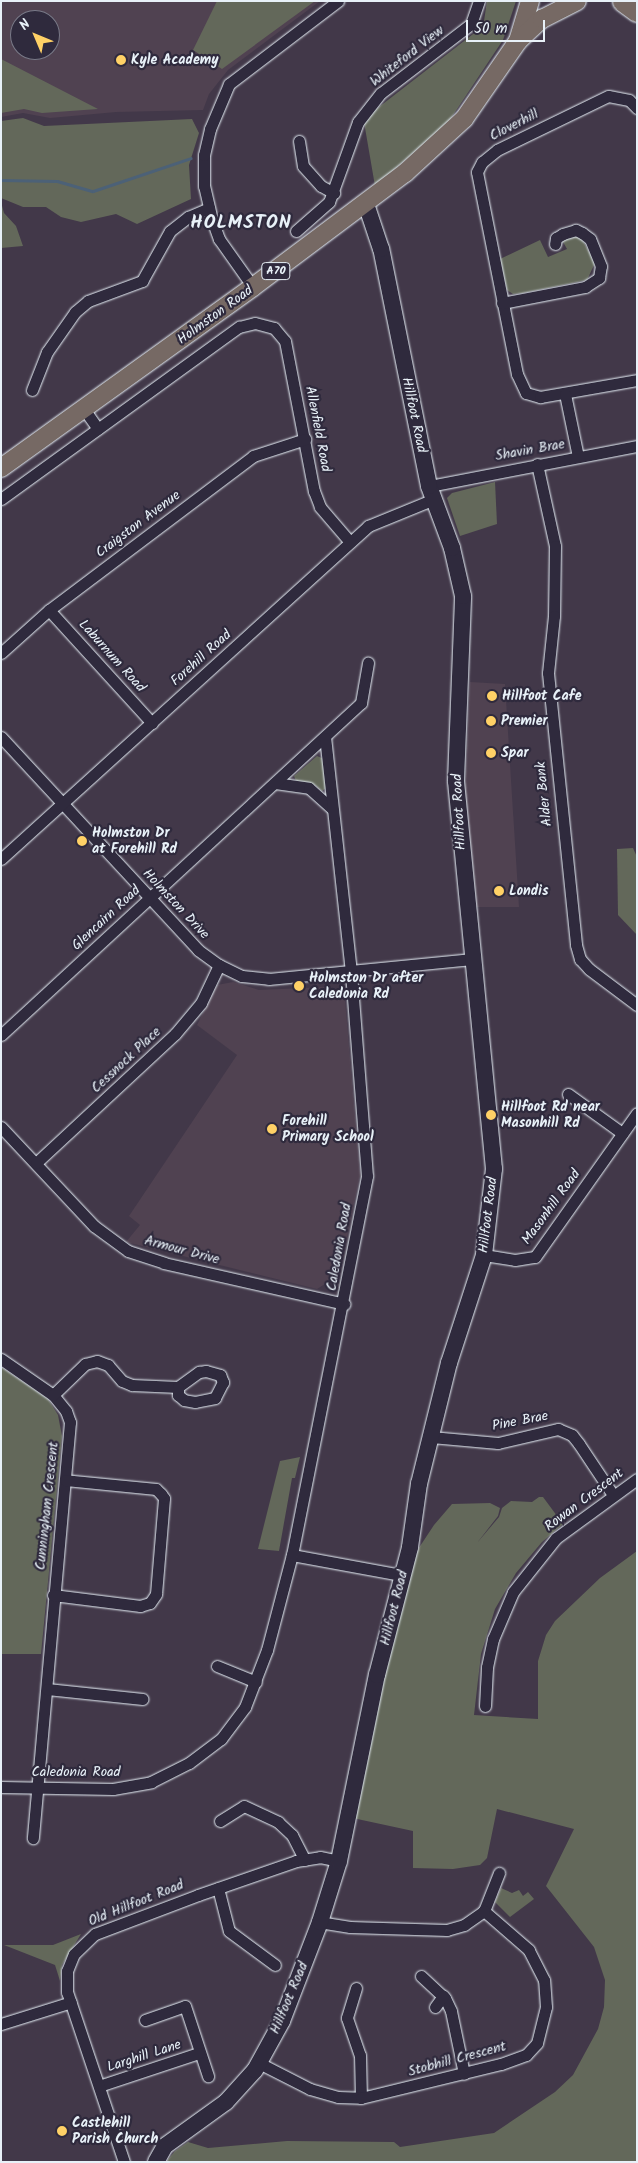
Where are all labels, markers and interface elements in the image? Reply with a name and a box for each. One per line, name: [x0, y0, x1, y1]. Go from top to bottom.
north arrow: [10, 10, 60, 60]
scale bar: [468, 10, 547, 42]
text: N: [14, 14, 36, 36]
text: 50 m: [474, 17, 508, 41]
street label: Whiteford View: [367, 22, 447, 90]
place label: Kyle Academy: [131, 52, 219, 68]
marker: Kyle Academy: [115, 54, 127, 66]
street label: Cloverhill: [487, 106, 541, 144]
district label: HOLMSTON: [189, 213, 293, 235]
road number: A70: [261, 262, 291, 280]
street label: Holmston Road: [174, 282, 256, 348]
street label: Hillfoot Road: [398, 376, 430, 454]
street label: Allenfield Road: [301, 385, 335, 473]
street label: Shavin Brae: [494, 436, 566, 464]
street label: Craigston Avenue: [92, 487, 184, 561]
street label: Laburnum Road: [75, 616, 149, 696]
street label: Forehill Road: [167, 626, 235, 690]
place label: Hillfoot Cafe: [502, 688, 581, 704]
marker: Hillfoot Cafe: [486, 690, 498, 702]
place label: Premier: [501, 713, 548, 729]
marker: Premier: [485, 715, 497, 727]
place label: Spar: [501, 745, 528, 761]
marker: Spar: [485, 747, 497, 759]
street label: Alder Bank: [532, 761, 556, 827]
street label: Hillfoot Road: [449, 773, 469, 851]
place label: Holmston Dr at Forehill Rd: [92, 825, 177, 858]
marker: Holmston Dr at Forehill Rd: [76, 835, 88, 847]
street label: Holmston Drive: [139, 865, 213, 943]
street label: Glencairn Road: [68, 882, 144, 954]
place label: Londis: [509, 883, 549, 899]
marker: Londis: [493, 885, 505, 897]
place label: Holmston Dr after Caledonia Rd: [309, 970, 423, 1002]
marker: Holmston Dr after Caledonia Rd: [293, 980, 305, 992]
street label: Cessnock Place: [88, 1024, 164, 1096]
place label: Hillfoot Rd near Masonhill Rd: [501, 1099, 600, 1132]
marker: Hillfoot Rd near Masonhill Rd: [485, 1109, 497, 1121]
place label: Forehill Primary School: [282, 1113, 374, 1146]
marker: Forehill Primary School: [266, 1123, 278, 1135]
street label: Masonhill Road: [518, 1166, 584, 1248]
street label: Hillfoot Road: [475, 1176, 501, 1254]
street label: Caledonia Road: [323, 1202, 355, 1292]
street label: Armour Drive: [143, 1232, 221, 1268]
street label: Pine Brae: [491, 1407, 549, 1435]
street label: Cunningham Crescent: [32, 1441, 62, 1571]
street label: Rowan Crescent: [541, 1465, 627, 1535]
street label: Hillfoot Road: [377, 1569, 411, 1647]
street label: Caledonia Road: [31, 1764, 121, 1780]
street label: Old Hillfoot Road: [86, 1876, 186, 1930]
street label: Hillfoot Road: [266, 1959, 312, 2037]
street label: Larghill Lane: [105, 2036, 183, 2076]
street label: Stobhill Crescent: [406, 2038, 508, 2080]
place label: Castlehill Parish Church: [72, 2115, 158, 2148]
marker: Castlehill Parish Church: [56, 2125, 68, 2137]

